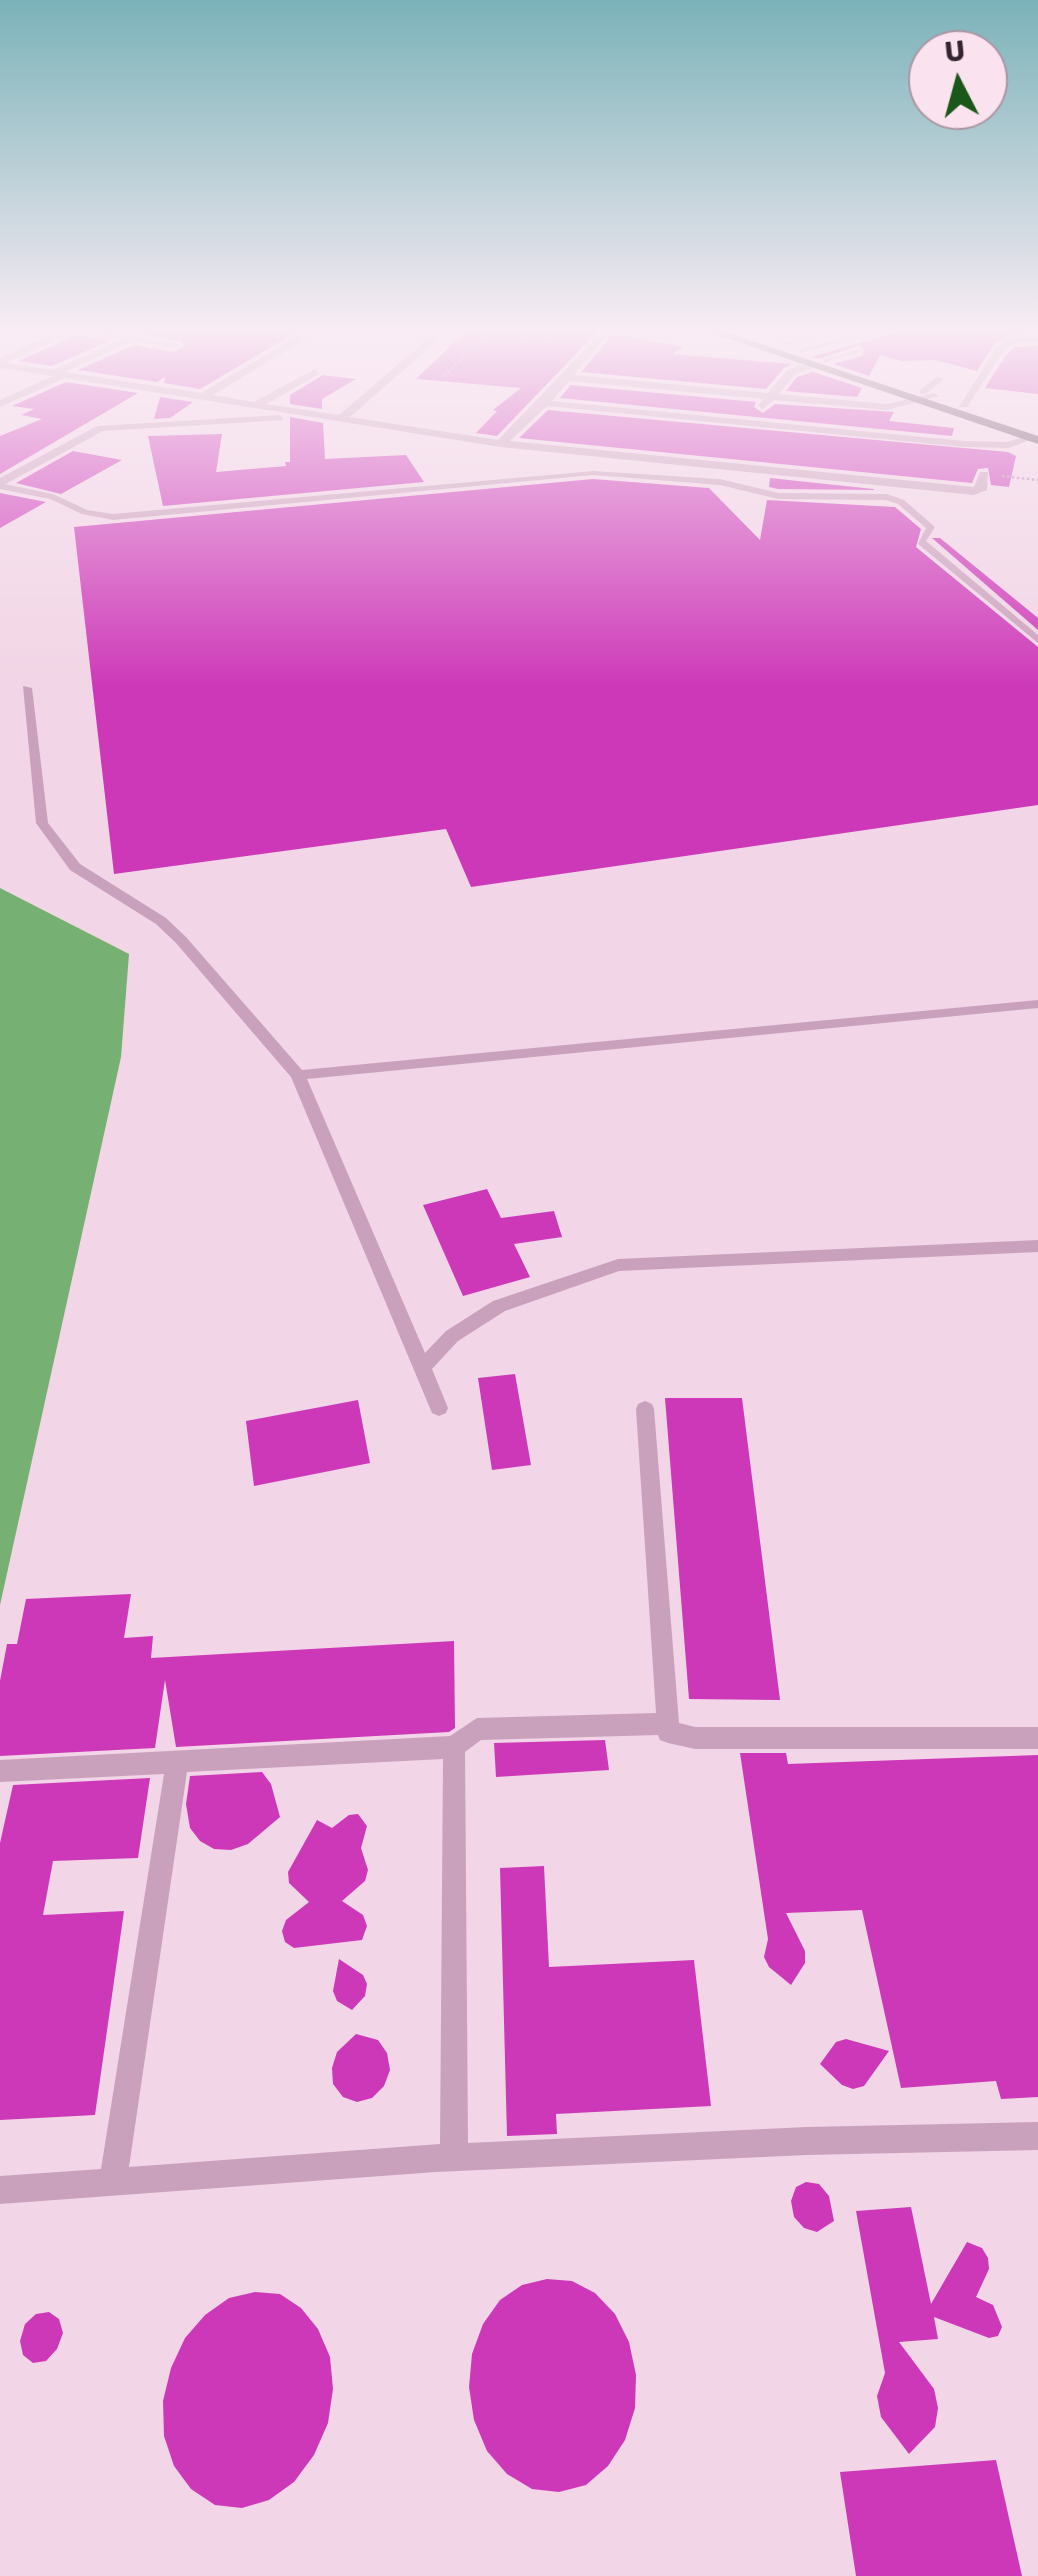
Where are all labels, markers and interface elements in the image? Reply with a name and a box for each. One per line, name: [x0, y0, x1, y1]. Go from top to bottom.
north arrow: [908, 30, 1008, 130]
text: U: [943, 34, 967, 69]

